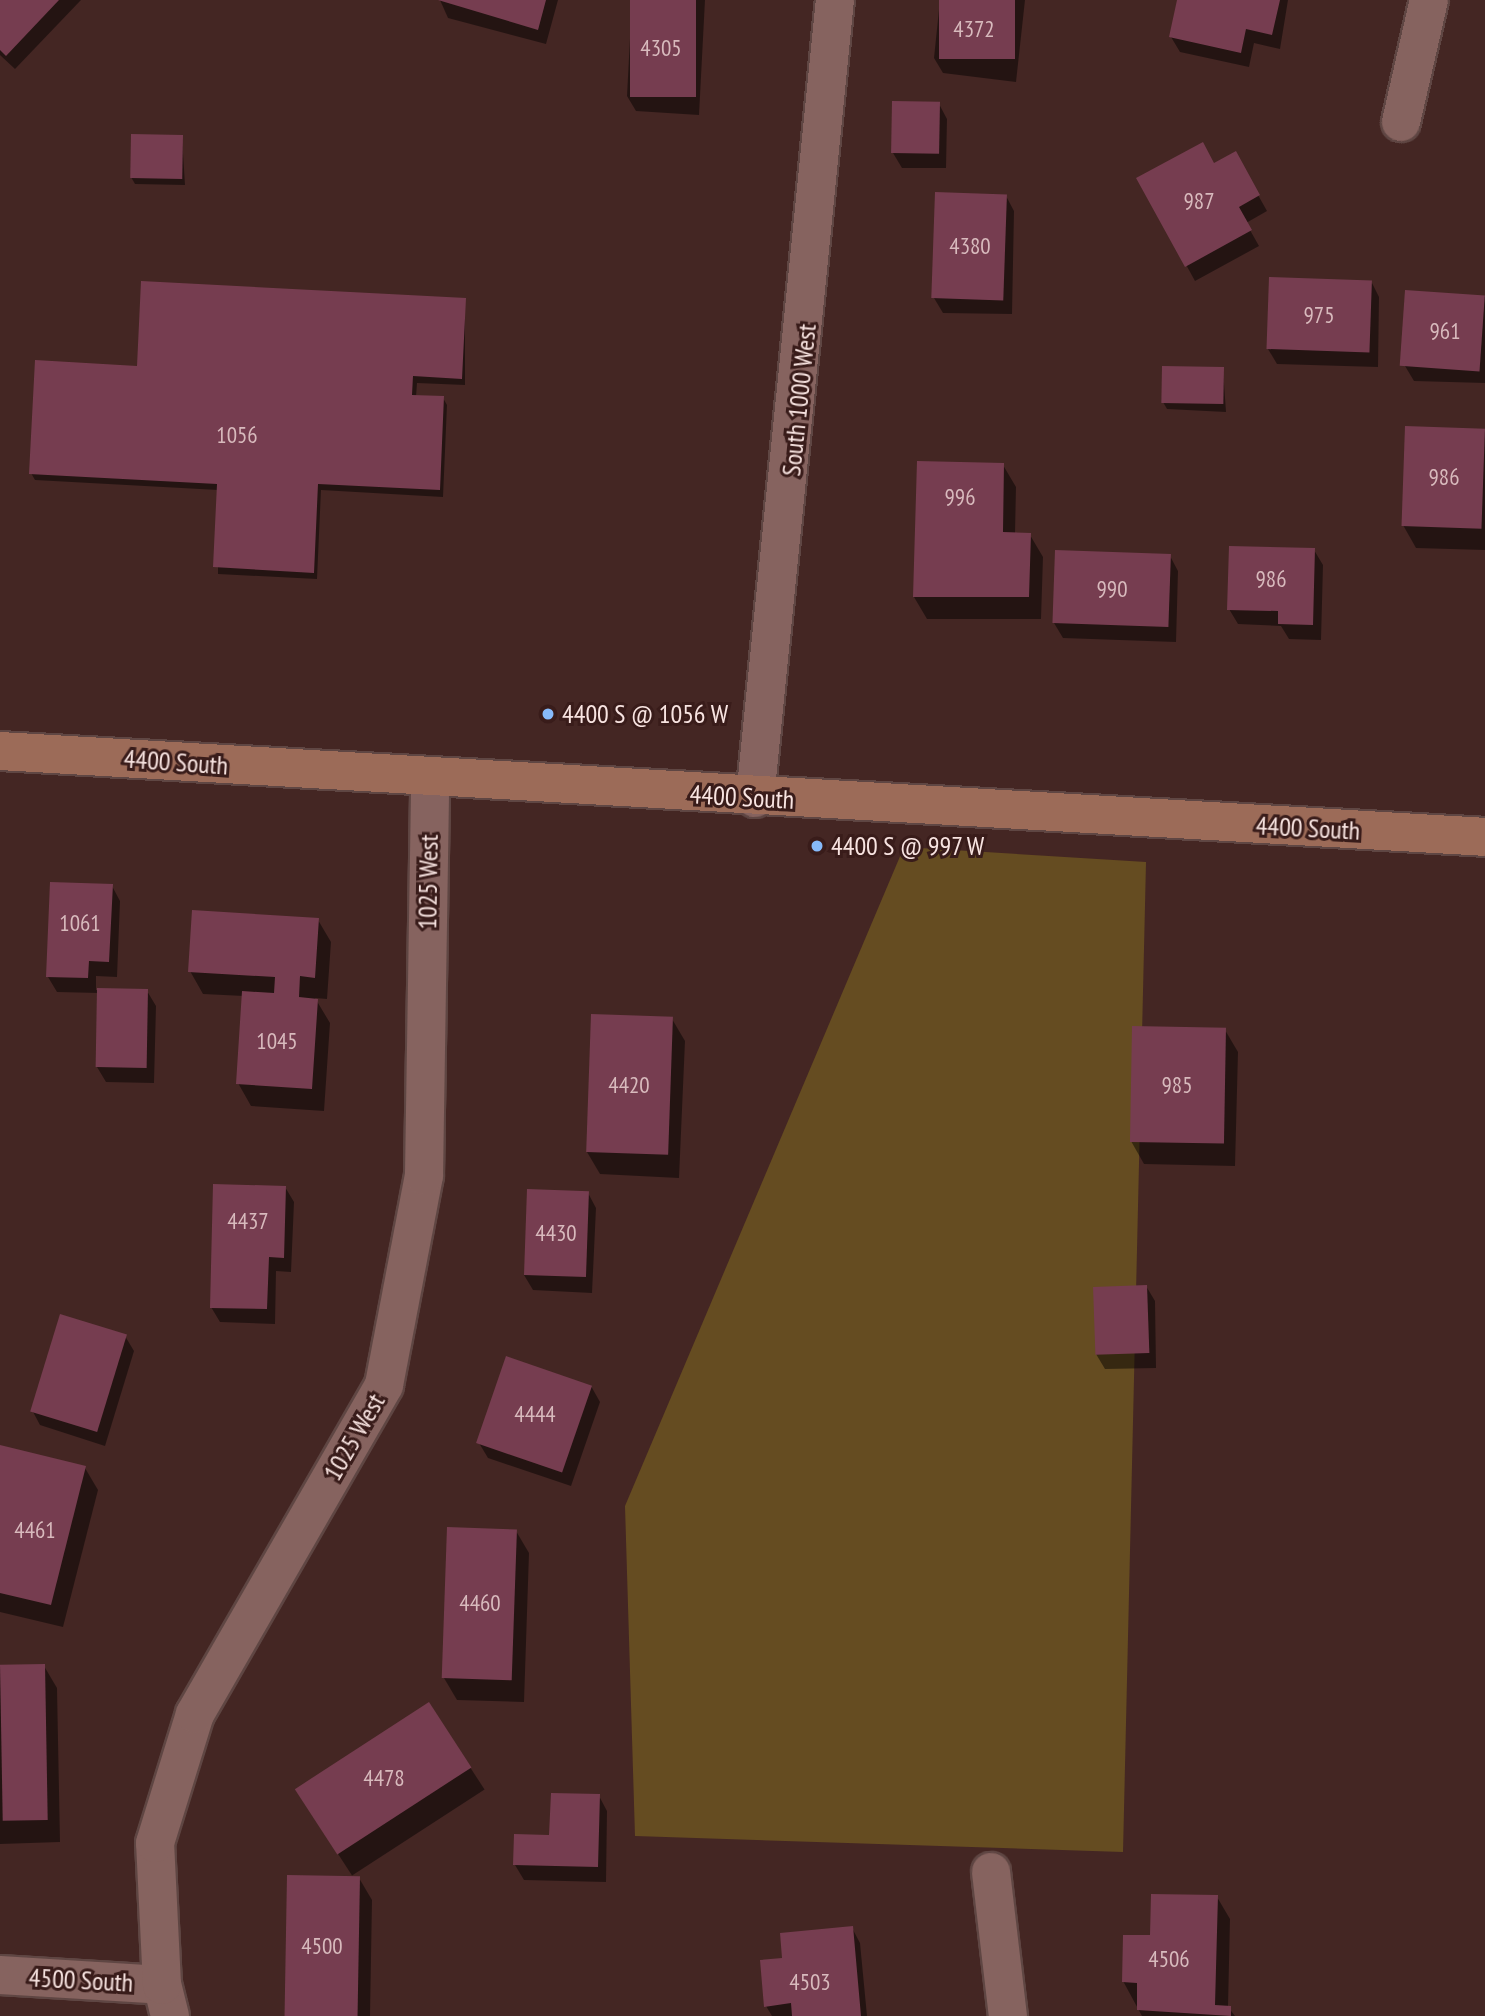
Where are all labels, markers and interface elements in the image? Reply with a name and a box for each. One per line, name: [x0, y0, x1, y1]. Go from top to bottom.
house number: 4372: [953, 15, 995, 43]
house number: 4305: [640, 34, 682, 62]
house number: 987: [1183, 187, 1215, 215]
house number: 4380: [949, 232, 991, 260]
house number: 975: [1303, 301, 1335, 329]
house number: 961: [1429, 317, 1461, 345]
street label: South 1000 West: [775, 322, 823, 478]
house number: 1056: [216, 421, 258, 449]
house number: 986: [1428, 463, 1460, 491]
house number: 996: [944, 483, 976, 511]
house number: 986: [1255, 565, 1287, 593]
house number: 990: [1096, 575, 1128, 603]
place label: 4400 S @ 1056 W: [562, 698, 729, 730]
marker: 4400 S @ 1056 W: [540, 706, 556, 722]
street label: 4400 South: [123, 743, 229, 781]
street label: 4400 South: [689, 779, 795, 815]
street label: 4400 South: [1255, 810, 1361, 846]
place label: 4400 S @ 997 W: [831, 830, 986, 862]
street label: 1025 West: [412, 834, 444, 930]
marker: 4400 S @ 997 W: [809, 838, 825, 854]
house number: 1061: [59, 909, 101, 937]
house number: 1045: [256, 1027, 298, 1055]
house number: 4420: [608, 1071, 650, 1099]
house number: 985: [1161, 1071, 1193, 1099]
house number: 4437: [227, 1207, 269, 1235]
house number: 4430: [535, 1219, 577, 1247]
street label: 1025 West: [317, 1388, 391, 1486]
house number: 4444: [514, 1400, 556, 1428]
house number: 4461: [14, 1516, 56, 1544]
house number: 4460: [459, 1589, 501, 1617]
house number: 4478: [363, 1764, 405, 1792]
house number: 4500: [301, 1932, 343, 1960]
house number: 4506: [1148, 1945, 1190, 1973]
street label: 4500 South: [28, 1962, 134, 1998]
house number: 4503: [789, 1968, 831, 1996]

